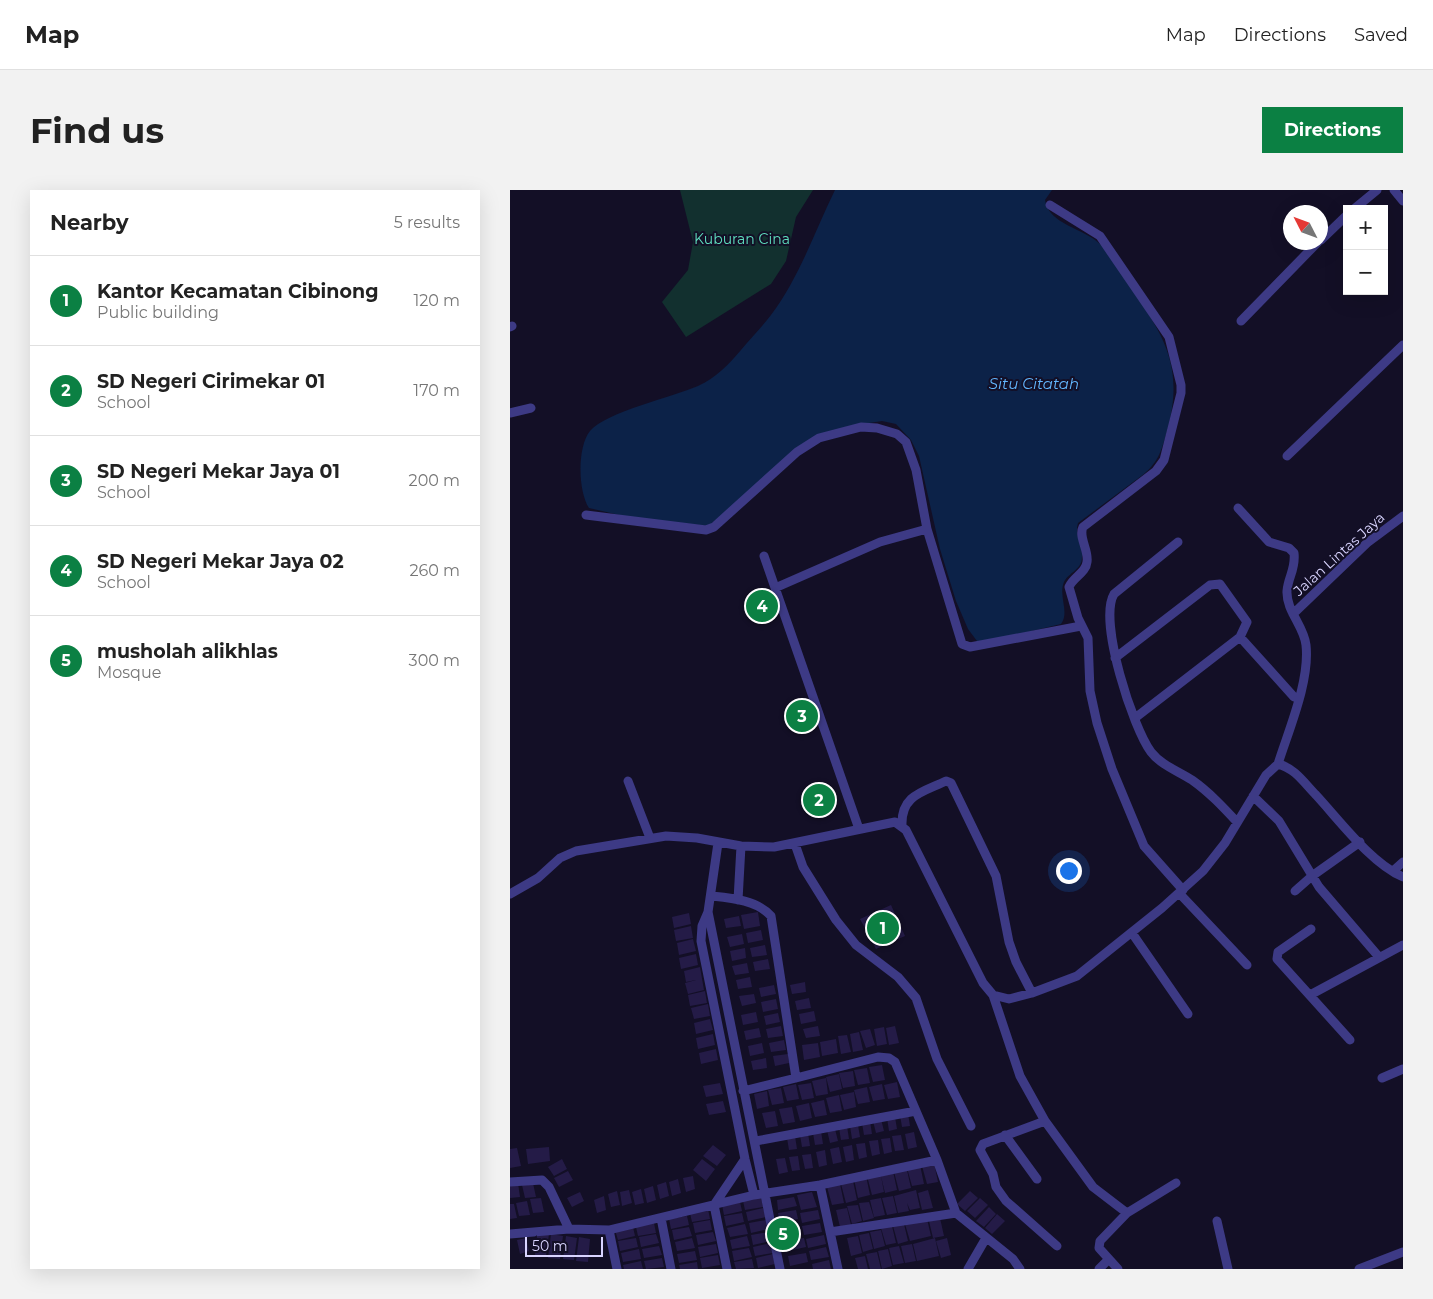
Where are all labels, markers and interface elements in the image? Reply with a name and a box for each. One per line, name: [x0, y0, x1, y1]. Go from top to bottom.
text: Map: [25, 20, 79, 49]
text: Map: [1166, 24, 1206, 46]
text: Directions: [1234, 24, 1326, 46]
text: Saved: [1354, 24, 1408, 46]
button: Directions: [1262, 107, 1403, 153]
text: Find us: [30, 109, 164, 152]
north arrow: [1283, 205, 1328, 250]
map controls: [1343, 205, 1388, 295]
button: +: [1343, 205, 1388, 250]
text: Nearby: [50, 210, 129, 235]
text: 5 results: [394, 213, 460, 232]
park label: Kuburan Cina: [694, 230, 790, 248]
button: −: [1343, 250, 1388, 295]
text: Kantor Kecamatan Cibinong: [97, 280, 379, 303]
text: 1: [63, 291, 69, 310]
text: 120 m: [413, 291, 460, 310]
text: Public building: [97, 303, 219, 322]
text: SD Negeri Cirimekar 01: [97, 370, 325, 393]
water label: Situ Citatah: [989, 374, 1079, 393]
text: 2: [61, 381, 71, 400]
text: 170 m: [413, 381, 460, 400]
text: School: [97, 393, 151, 412]
text: SD Negeri Mekar Jaya 01: [97, 460, 340, 483]
text: 3: [61, 471, 71, 490]
text: 200 m: [409, 471, 460, 490]
text: School: [97, 483, 151, 502]
street label: Jalan Lintas Jaya: [1289, 508, 1388, 600]
text: SD Negeri Mekar Jaya 02: [97, 550, 344, 573]
text: 4: [60, 561, 72, 580]
text: 260 m: [409, 561, 460, 580]
text: School: [97, 573, 151, 592]
pin: 4: [746, 587, 778, 625]
text: musholah alikhlas: [97, 640, 278, 663]
text: 5: [61, 651, 71, 670]
text: 300 m: [409, 651, 460, 670]
text: Mosque: [97, 663, 161, 682]
pin: 3: [786, 697, 818, 735]
pin: 2: [803, 781, 835, 819]
your location: [1056, 858, 1082, 884]
pin: 1: [867, 909, 899, 947]
pin: 5: [767, 1215, 799, 1253]
scale bar: [525, 1234, 602, 1257]
text: 50 m: [532, 1237, 568, 1255]

